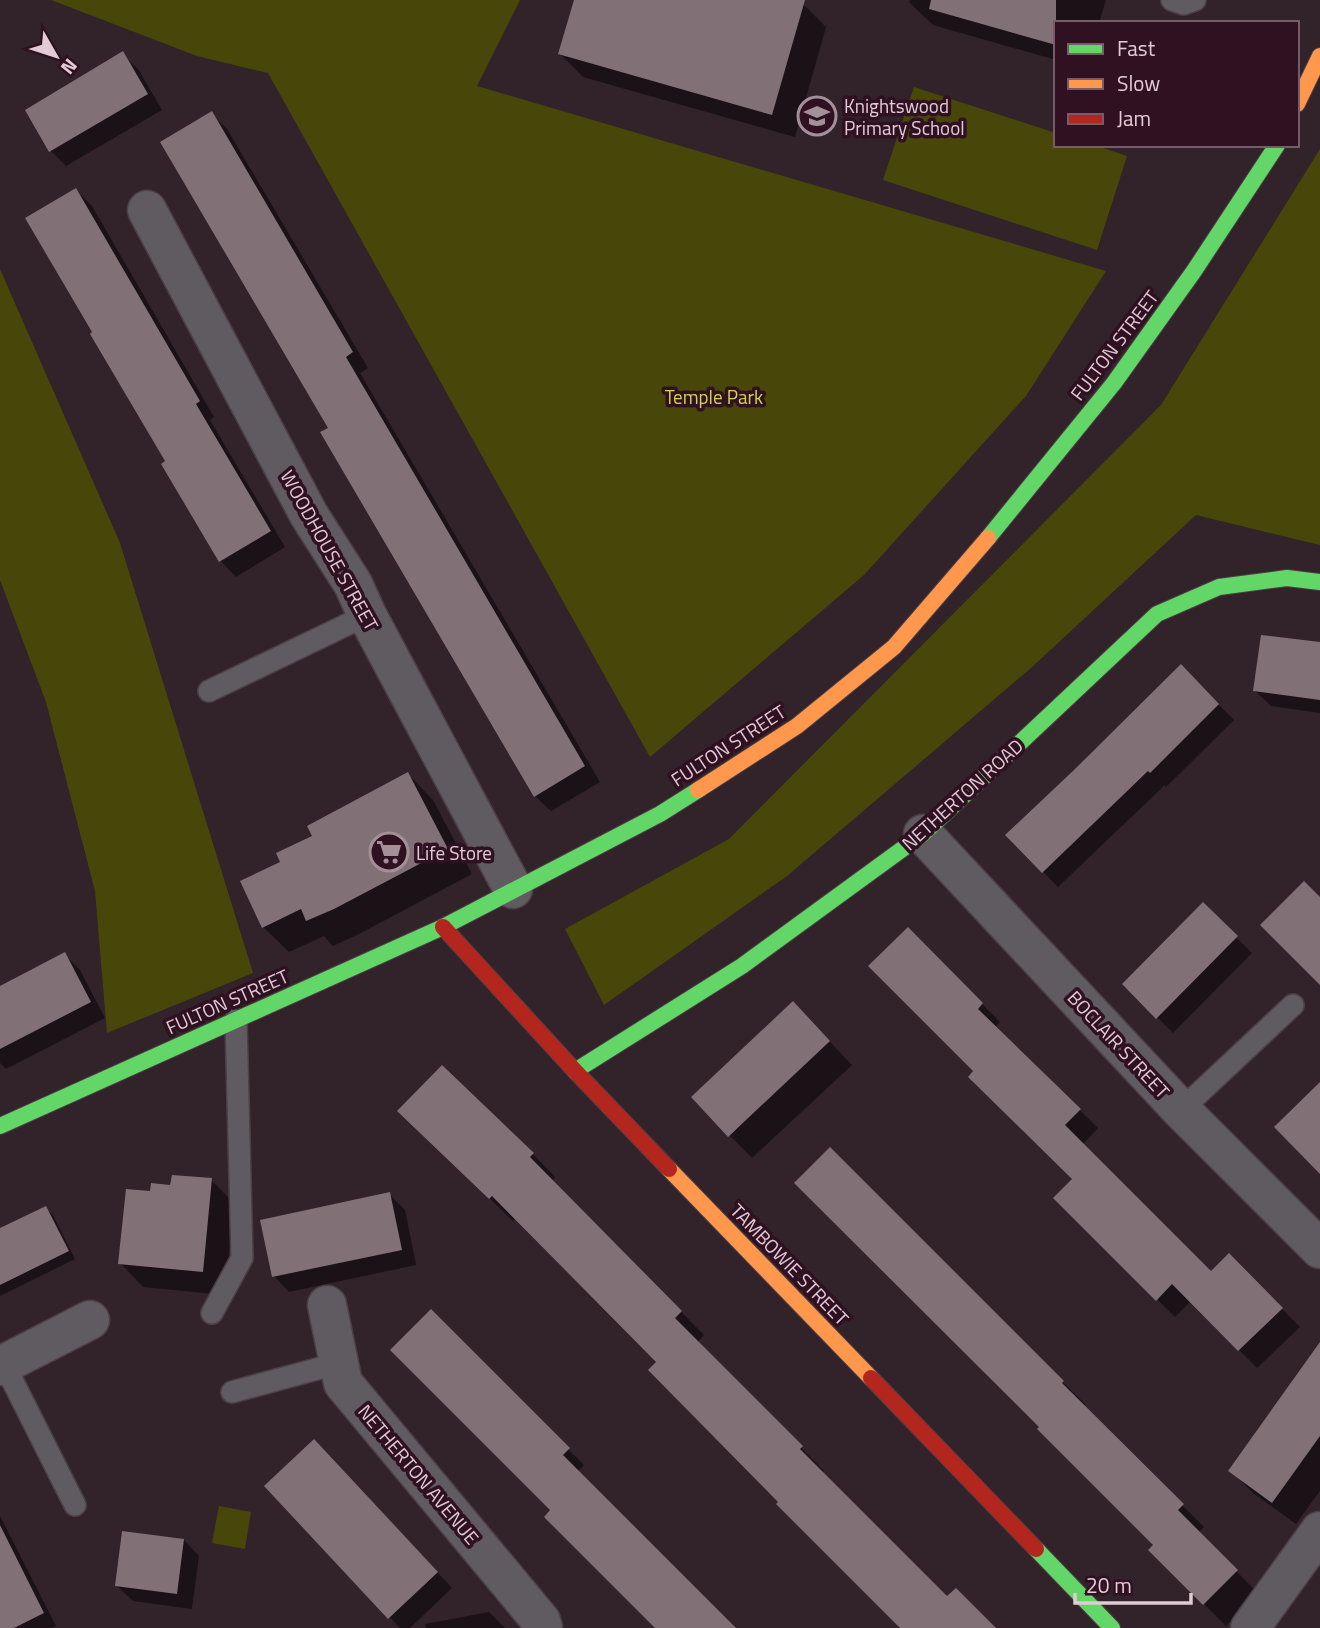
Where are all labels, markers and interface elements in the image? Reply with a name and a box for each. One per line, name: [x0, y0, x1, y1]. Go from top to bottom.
north arrow: [21, 21, 91, 91]
legend: [1054, 21, 1299, 147]
text: Fast: [1117, 32, 1156, 64]
text: N: [54, 53, 85, 81]
text: Slow: [1117, 67, 1160, 99]
place label: Knightswood Primary School: [844, 91, 965, 142]
school or university icon: Knightswood Primary School: [796, 95, 838, 137]
text: Jam: [1117, 102, 1151, 134]
street label: FULTON STREET: [1063, 284, 1165, 406]
park label: Temple Park: [665, 382, 763, 411]
street label: WOODHOUSE STREET: [274, 464, 386, 636]
street label: FULTON STREET: [665, 697, 791, 793]
street label: NETHERTON ROAD: [895, 731, 1029, 857]
supermarket icon: Life Store: [368, 831, 410, 873]
place label: Life Store: [416, 838, 492, 867]
street label: FULTON STREET: [161, 961, 293, 1041]
street label: BOCLAIR STREET: [1061, 983, 1177, 1105]
street label: TAMBOWIE STREET: [724, 1196, 856, 1332]
street label: NETHERTON AVENUE: [352, 1398, 486, 1550]
scale bar: [1075, 1562, 1190, 1606]
text: 20 m: [1086, 1569, 1132, 1601]

